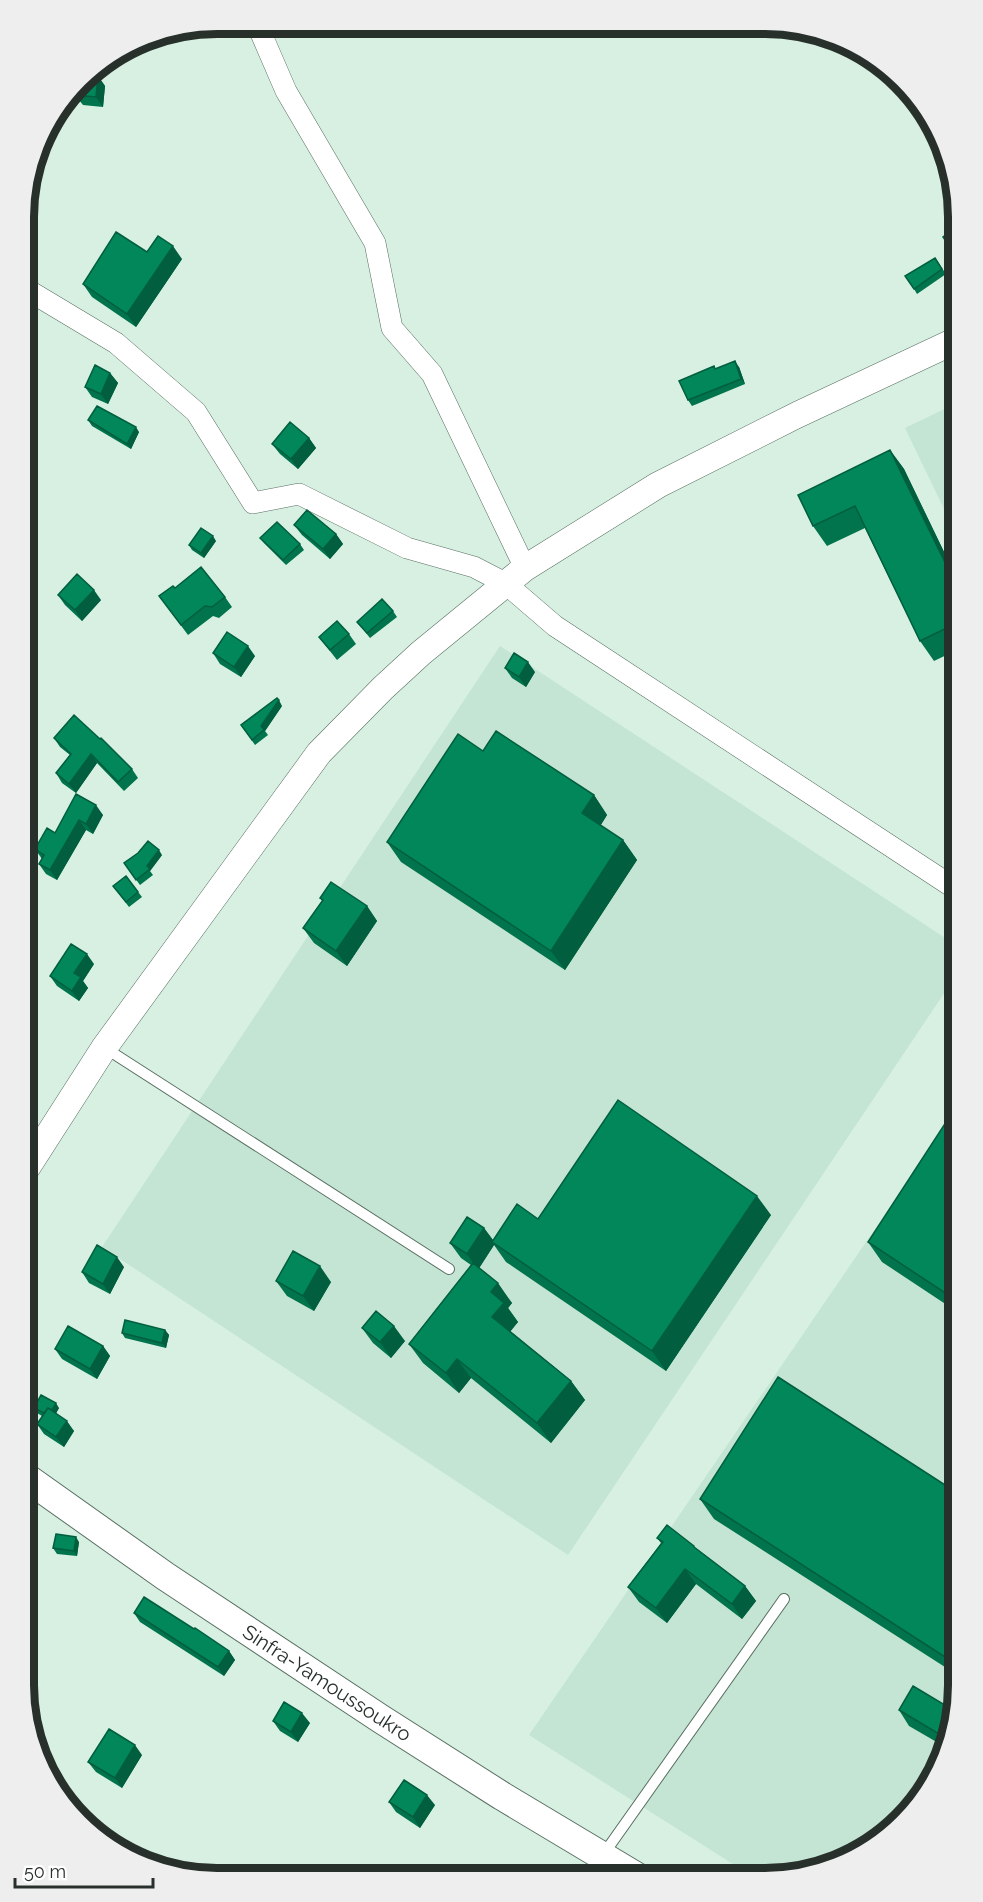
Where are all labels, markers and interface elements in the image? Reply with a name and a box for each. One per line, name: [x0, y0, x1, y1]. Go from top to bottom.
street label: Sinfra-Yamoussoukro: [238, 1620, 416, 1747]
scale bar: [15, 1851, 153, 1889]
text: 50 m: [24, 1861, 66, 1882]

